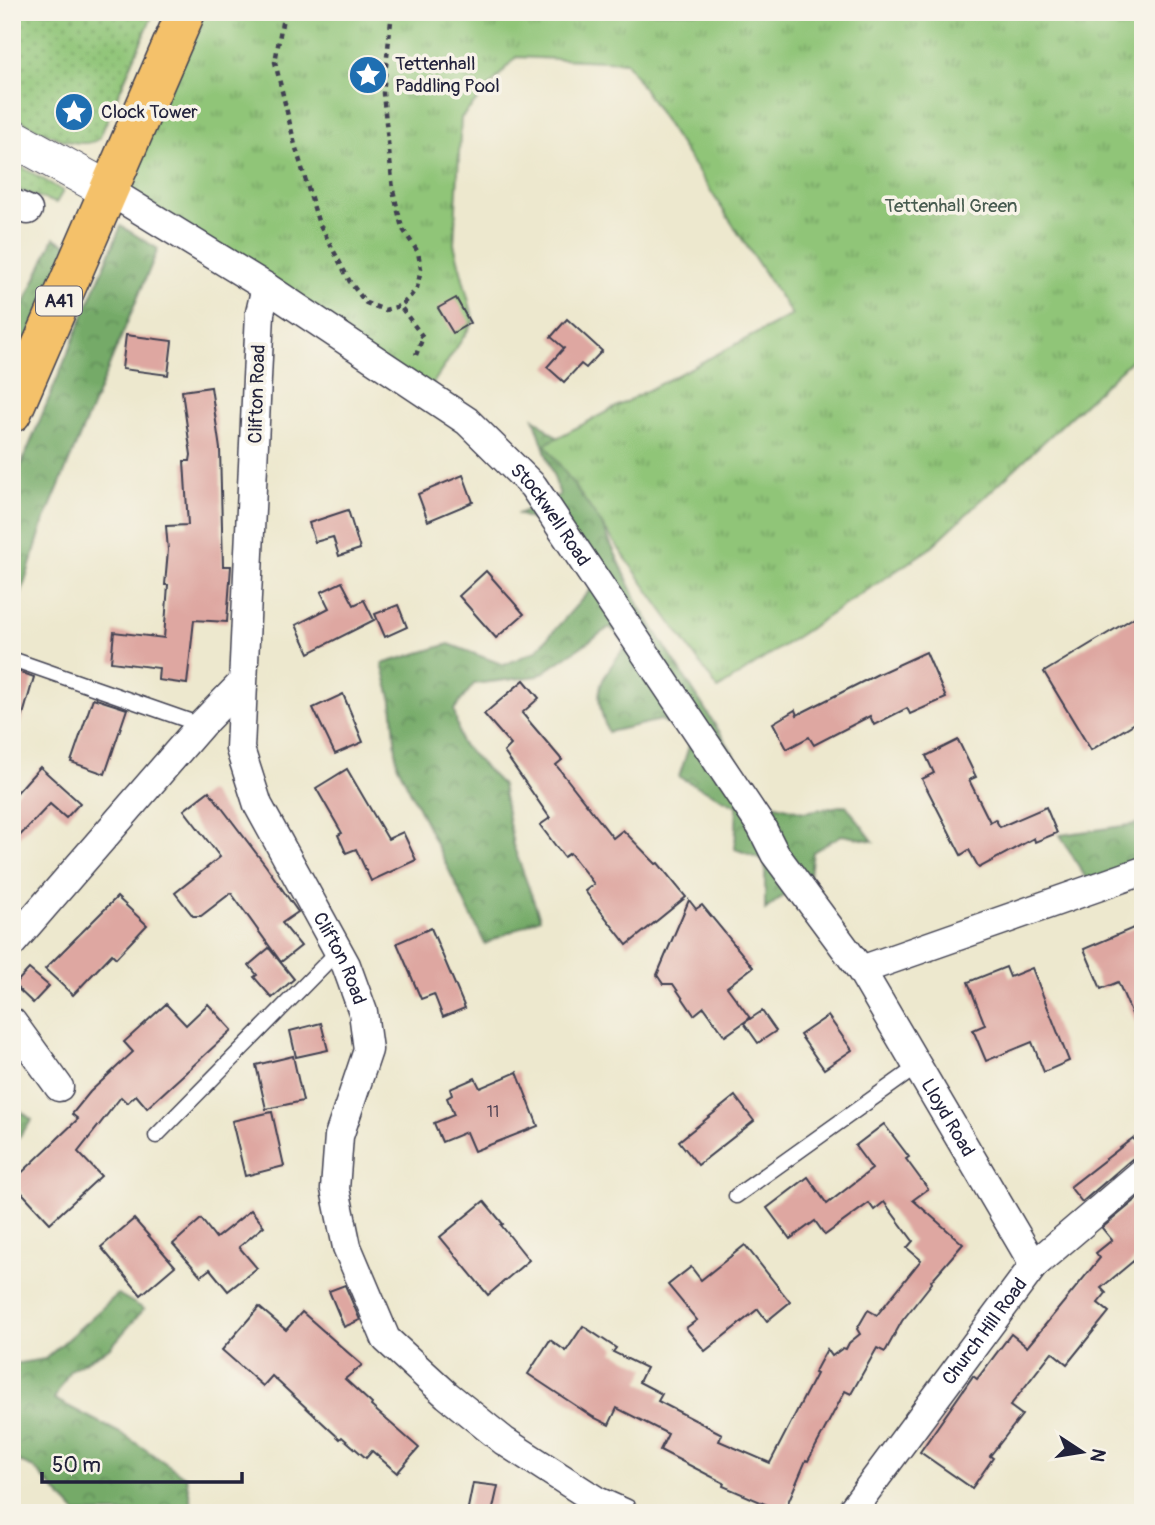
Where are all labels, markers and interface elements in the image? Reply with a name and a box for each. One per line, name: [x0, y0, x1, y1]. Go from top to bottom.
place label: Tettenhall Paddling Pool: [395, 52, 500, 98]
place icon: Tettenhall Paddling Pool: [347, 54, 389, 96]
place icon: Clock Tower: [53, 91, 95, 133]
place label: Clock Tower: [101, 100, 198, 124]
park label: Tettenhall Green: [885, 194, 1017, 218]
road number: A41: [36, 286, 82, 316]
street label: Clifton Road: [243, 344, 271, 444]
street label: Stockwell Road: [505, 458, 595, 571]
street label: Clifton Road: [307, 908, 371, 1008]
street label: Lloyd Road: [915, 1074, 980, 1161]
house number: 11: [487, 1102, 499, 1122]
street label: Church Hill Road: [937, 1273, 1032, 1390]
north arrow: [1046, 1416, 1116, 1486]
scale bar: [42, 1441, 242, 1485]
text: N: [1085, 1447, 1111, 1464]
text: 50 m: [52, 1452, 101, 1479]

